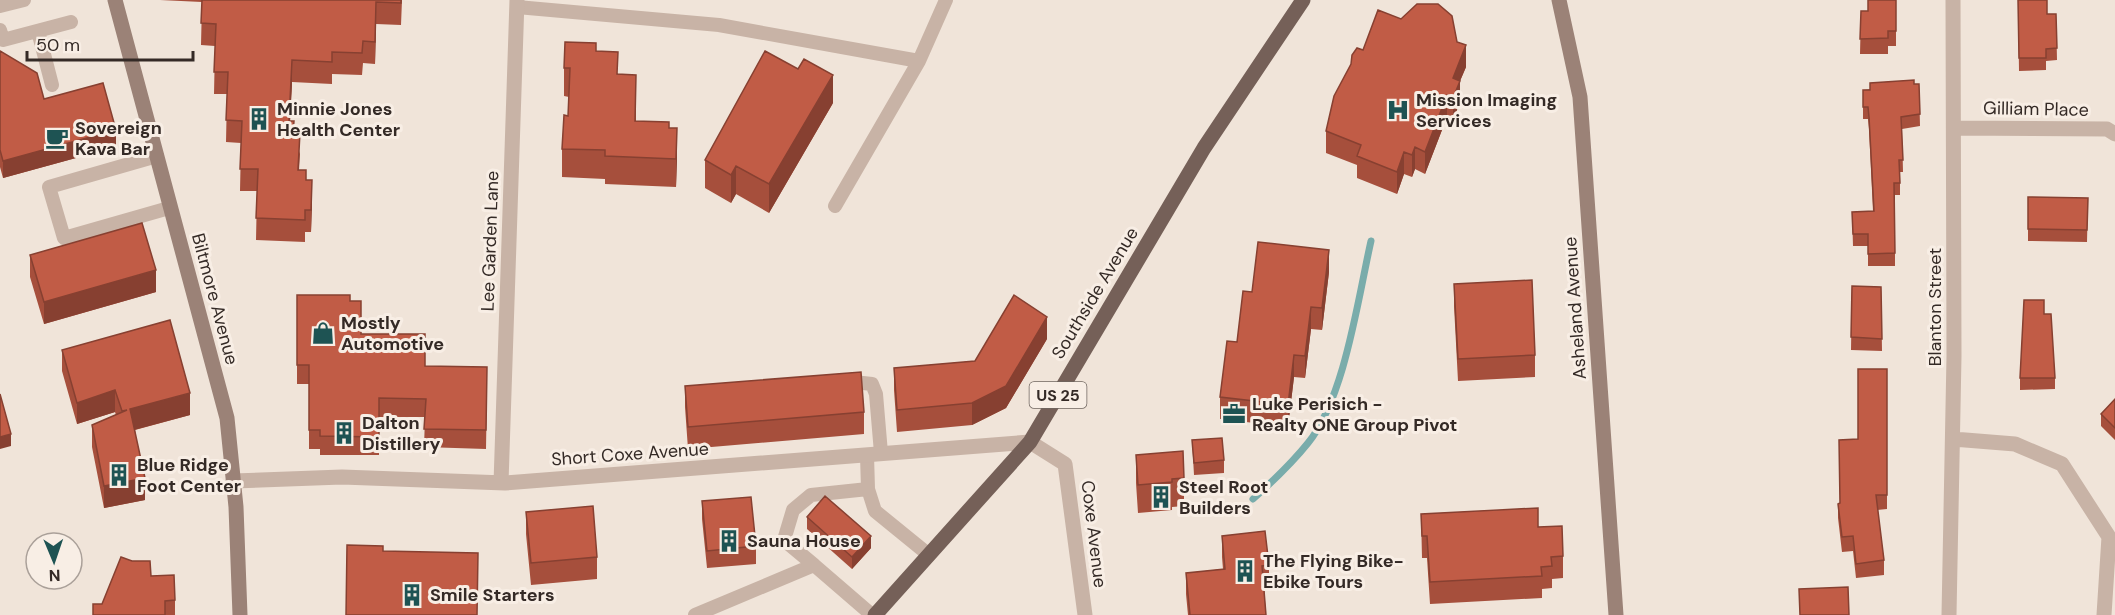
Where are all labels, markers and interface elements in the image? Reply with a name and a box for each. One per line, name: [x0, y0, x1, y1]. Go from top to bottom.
scale bar: [27, 24, 194, 62]
text: 50 m: [36, 33, 80, 57]
place label: Mission Imaging Services: [1416, 88, 1557, 133]
street label: Gilliam Place: [1983, 96, 2089, 122]
place label: Minnie Jones Health Center: [277, 97, 400, 142]
hospital icon: Mission Imaging Services: [1385, 97, 1411, 123]
building icon: Minnie Jones Health Center: [246, 106, 272, 132]
place label: Sovereign Kava Bar: [75, 116, 162, 161]
cafe icon: Sovereign Kava Bar: [44, 125, 70, 151]
street label: Lee Garden Lane: [476, 170, 504, 312]
street label: Southside Avenue: [1046, 223, 1144, 363]
street label: Biltmore Avenue: [186, 230, 244, 368]
street label: Asheland Avenue: [1558, 236, 1592, 380]
street label: Blanton Street: [1923, 248, 1947, 366]
place label: Mostly Automotive: [341, 311, 444, 356]
shop icon: Mostly Automotive: [310, 320, 336, 346]
road number: US 25: [1030, 382, 1086, 408]
place label: Luke Perisich - Realty ONE Group Pivot: [1252, 392, 1457, 437]
office icon: Luke Perisich - Realty ONE Group Pivot: [1221, 401, 1247, 427]
place label: Dalton Distillery: [362, 411, 441, 456]
building icon: Dalton Distillery: [331, 420, 357, 446]
street label: Short Coxe Avenue: [550, 437, 710, 471]
place label: Blue Ridge Foot Center: [137, 453, 241, 498]
building icon: Blue Ridge Foot Center: [106, 462, 132, 488]
place label: Steel Root Builders: [1179, 475, 1268, 520]
street label: Coxe Avenue: [1076, 479, 1112, 589]
building icon: Steel Root Builders: [1148, 484, 1174, 510]
building icon: Sauna House: [716, 528, 742, 554]
place label: Sauna House: [747, 529, 861, 553]
north arrow: [24, 531, 84, 591]
place label: The Flying Bike- Ebike Tours: [1263, 549, 1404, 594]
building icon: The Flying Bike- Ebike Tours: [1232, 558, 1258, 584]
text: N: [48, 565, 61, 586]
building icon: Smile Starters: [399, 582, 425, 608]
place label: Smile Starters: [430, 583, 555, 607]

